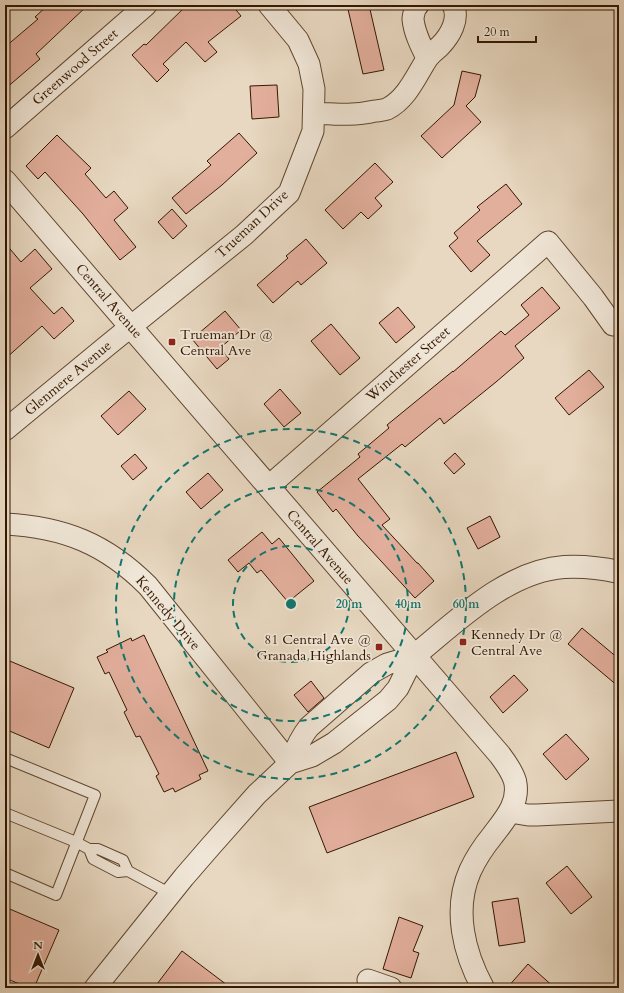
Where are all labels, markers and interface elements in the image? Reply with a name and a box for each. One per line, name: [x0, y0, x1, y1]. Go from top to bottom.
scale bar: [478, 18, 536, 44]
street label: Greenwood Street: [28, 24, 122, 110]
text: 20 m: [484, 24, 511, 40]
street label: Trueman Drive: [212, 185, 292, 263]
street label: Central Avenue: [71, 260, 147, 342]
street label: Winchester Street: [361, 322, 455, 407]
place label: Trueman Dr @ Central Ave: [180, 325, 273, 360]
street label: Glenmere Avenue: [21, 336, 115, 420]
marker: Trueman Dr @ Central Ave: [167, 337, 177, 347]
street label: Central Avenue: [282, 506, 358, 588]
street label: Kennedy Drive: [131, 572, 205, 654]
text: 20 m: [336, 596, 363, 612]
text: 40 m: [395, 596, 422, 612]
text: 60 m: [453, 596, 480, 612]
centre of rings: [284, 597, 298, 611]
place label: Kennedy Dr @ Central Ave: [471, 625, 563, 660]
place label: 81 Central Ave @ Granada Highlands: [257, 630, 371, 665]
marker: Kennedy Dr @ Central Ave: [458, 637, 468, 647]
marker: 81 Central Ave @ Granada Highlands: [374, 642, 384, 652]
north arrow: [18, 935, 58, 975]
text: N: [33, 938, 43, 953]

